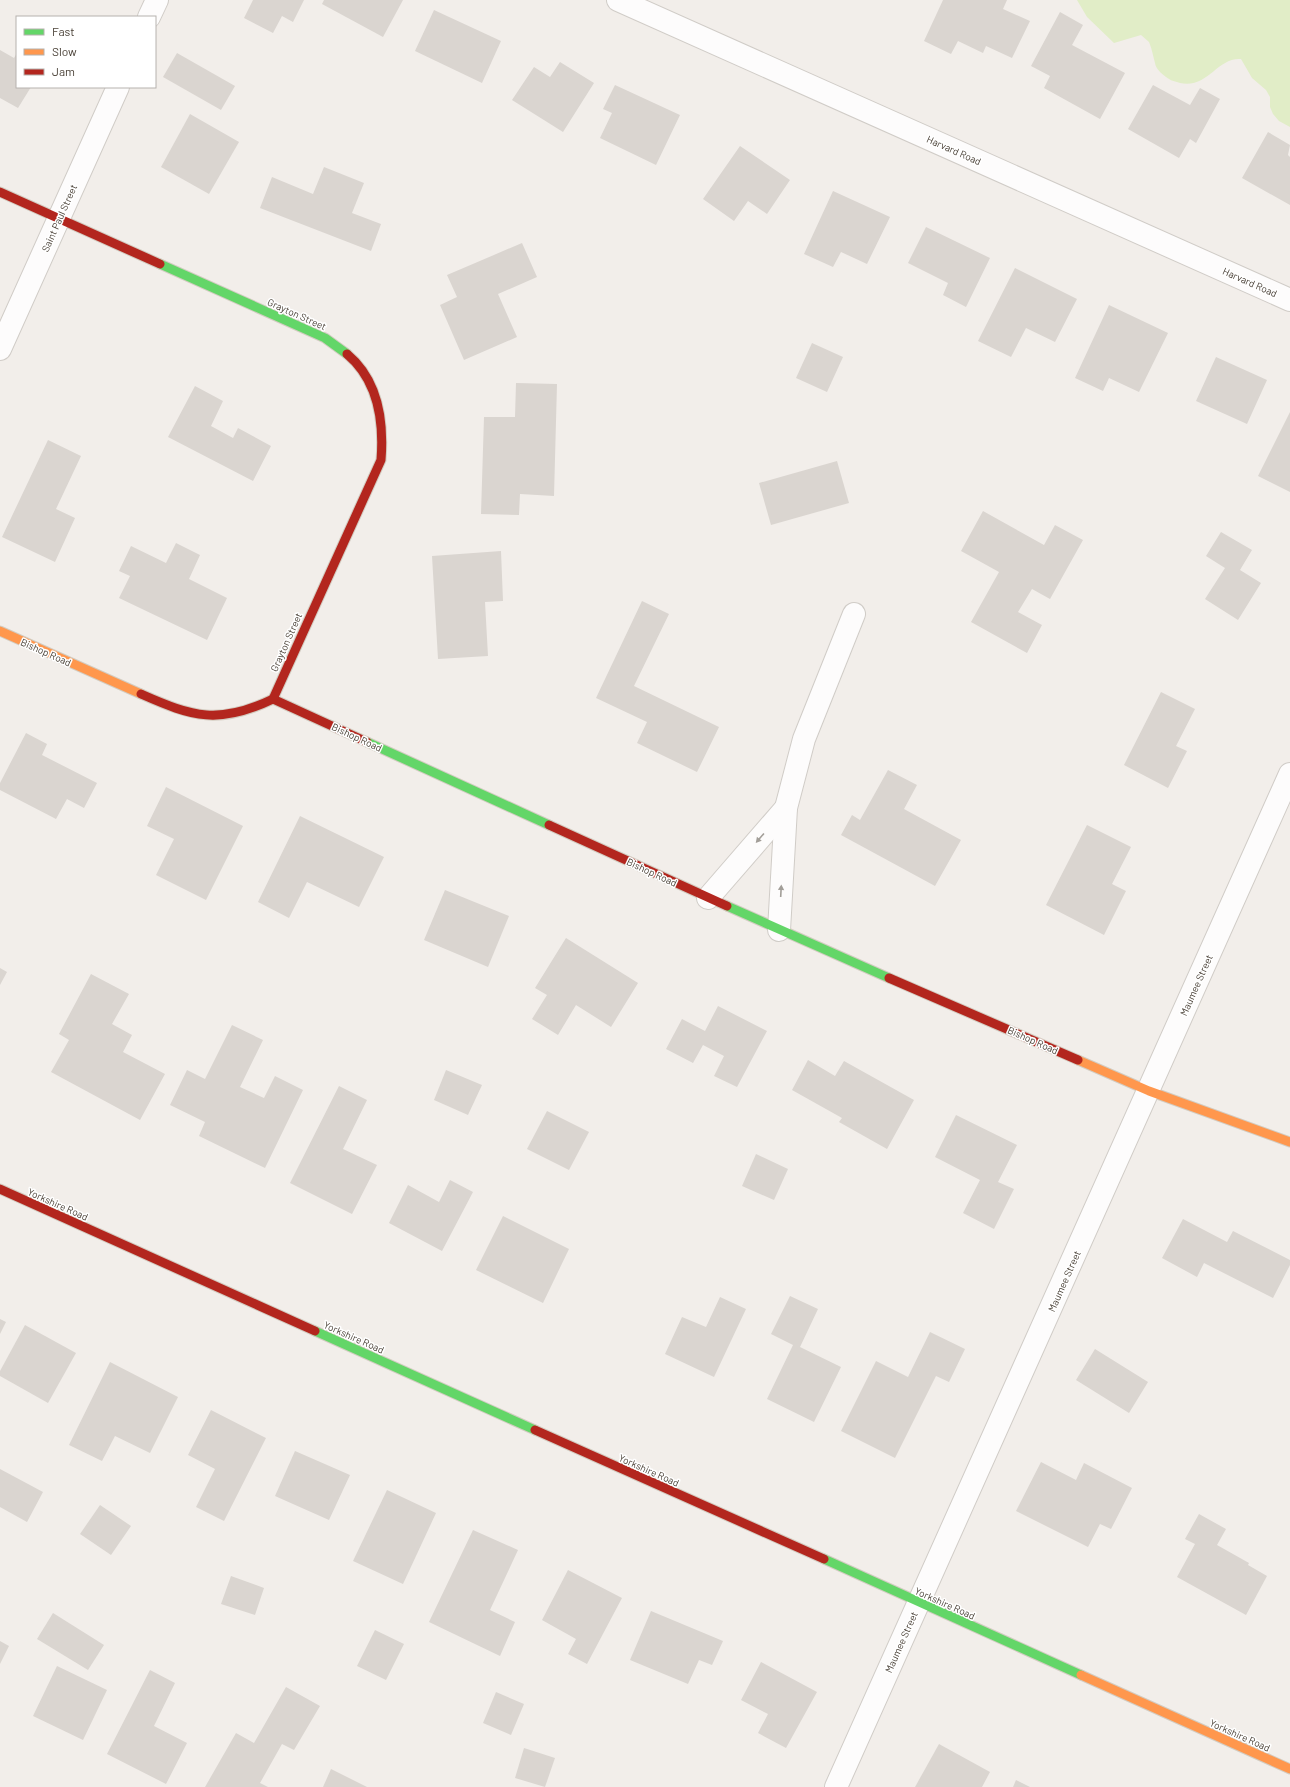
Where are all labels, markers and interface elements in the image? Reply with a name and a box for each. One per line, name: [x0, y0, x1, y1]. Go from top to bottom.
legend: [16, 16, 156, 88]
text: Fast: [52, 24, 75, 38]
text: Slow: [52, 44, 77, 58]
text: Jam: [52, 64, 75, 78]
street label: Harvard Road: [925, 133, 983, 167]
street label: Saint Paul Street: [39, 182, 79, 254]
street label: Harvard Road: [1221, 265, 1279, 299]
street label: Grayton Street: [266, 296, 329, 332]
street label: Grayton Street: [268, 610, 304, 673]
street label: Bishop Road: [19, 636, 73, 668]
street label: Bishop Road: [330, 720, 384, 754]
one-way arrow: [756, 833, 765, 842]
street label: Bishop Road: [625, 855, 679, 889]
one-way arrow: [777, 885, 784, 897]
street label: Maumee Street: [1177, 952, 1215, 1017]
street label: Bishop Road: [1006, 1024, 1060, 1056]
street label: Yorkshire Road: [26, 1185, 90, 1223]
street label: Maumee Street: [1045, 1248, 1083, 1313]
street label: Yorkshire Road: [322, 1318, 386, 1356]
street label: Yorkshire Road: [617, 1451, 681, 1489]
street label: Yorkshire Road: [913, 1584, 977, 1622]
street label: Maumee Street: [882, 1609, 920, 1674]
street label: Yorkshire Road: [1208, 1716, 1272, 1754]

